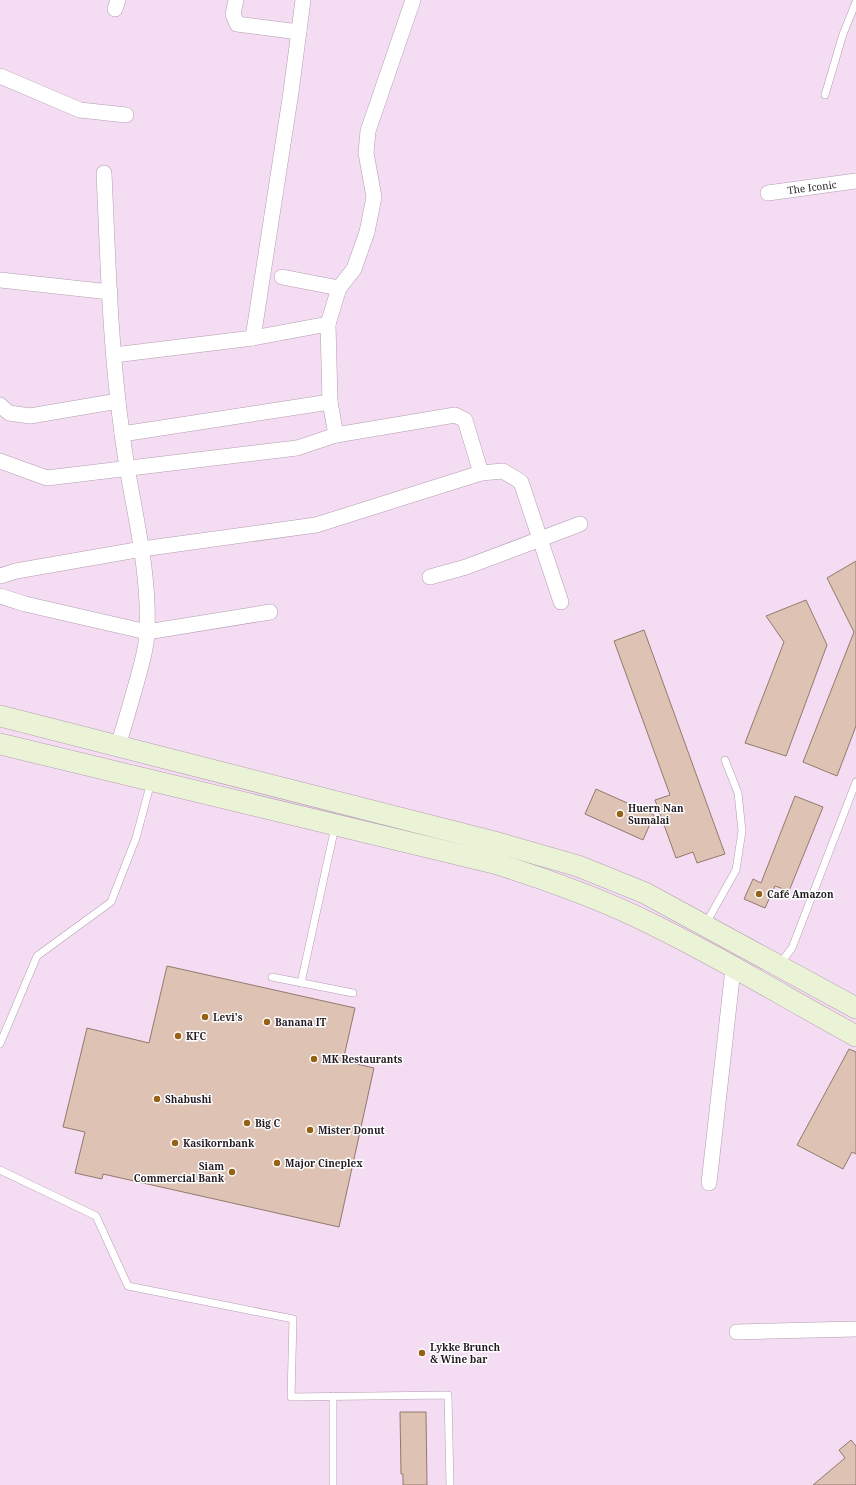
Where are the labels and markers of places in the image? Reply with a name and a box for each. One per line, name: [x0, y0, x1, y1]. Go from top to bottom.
place label: Huern Nan Sumalai: [628, 801, 684, 827]
marker: Huern Nan Sumalai: [615, 809, 625, 819]
place label: Café Amazon: [767, 887, 834, 901]
marker: Café Amazon: [754, 889, 764, 899]
place label: Levi's: [213, 1010, 243, 1024]
marker: Levi's: [200, 1012, 210, 1022]
place label: Banana IT: [275, 1015, 327, 1029]
marker: Banana IT: [262, 1017, 272, 1027]
place label: KFC: [186, 1029, 207, 1043]
marker: KFC: [173, 1031, 183, 1041]
place label: MK Restaurants: [322, 1052, 403, 1066]
marker: MK Restaurants: [309, 1054, 319, 1064]
place label: Shabushi: [165, 1092, 212, 1106]
marker: Shabushi: [152, 1094, 162, 1104]
place label: Big C: [255, 1116, 280, 1130]
marker: Big C: [242, 1118, 252, 1128]
place label: Mister Donut: [318, 1123, 385, 1137]
marker: Mister Donut: [305, 1125, 315, 1135]
place label: Kasikornbank: [183, 1136, 255, 1150]
marker: Kasikornbank: [170, 1138, 180, 1148]
place label: Major Cineplex: [285, 1156, 363, 1170]
marker: Major Cineplex: [272, 1158, 282, 1168]
place label: Siam Commercial Bank: [134, 1159, 225, 1185]
marker: Siam Commercial Bank: [227, 1167, 237, 1177]
place label: Lykke Brunch & Wine bar: [430, 1340, 500, 1366]
marker: Lykke Brunch & Wine bar: [417, 1348, 427, 1358]

